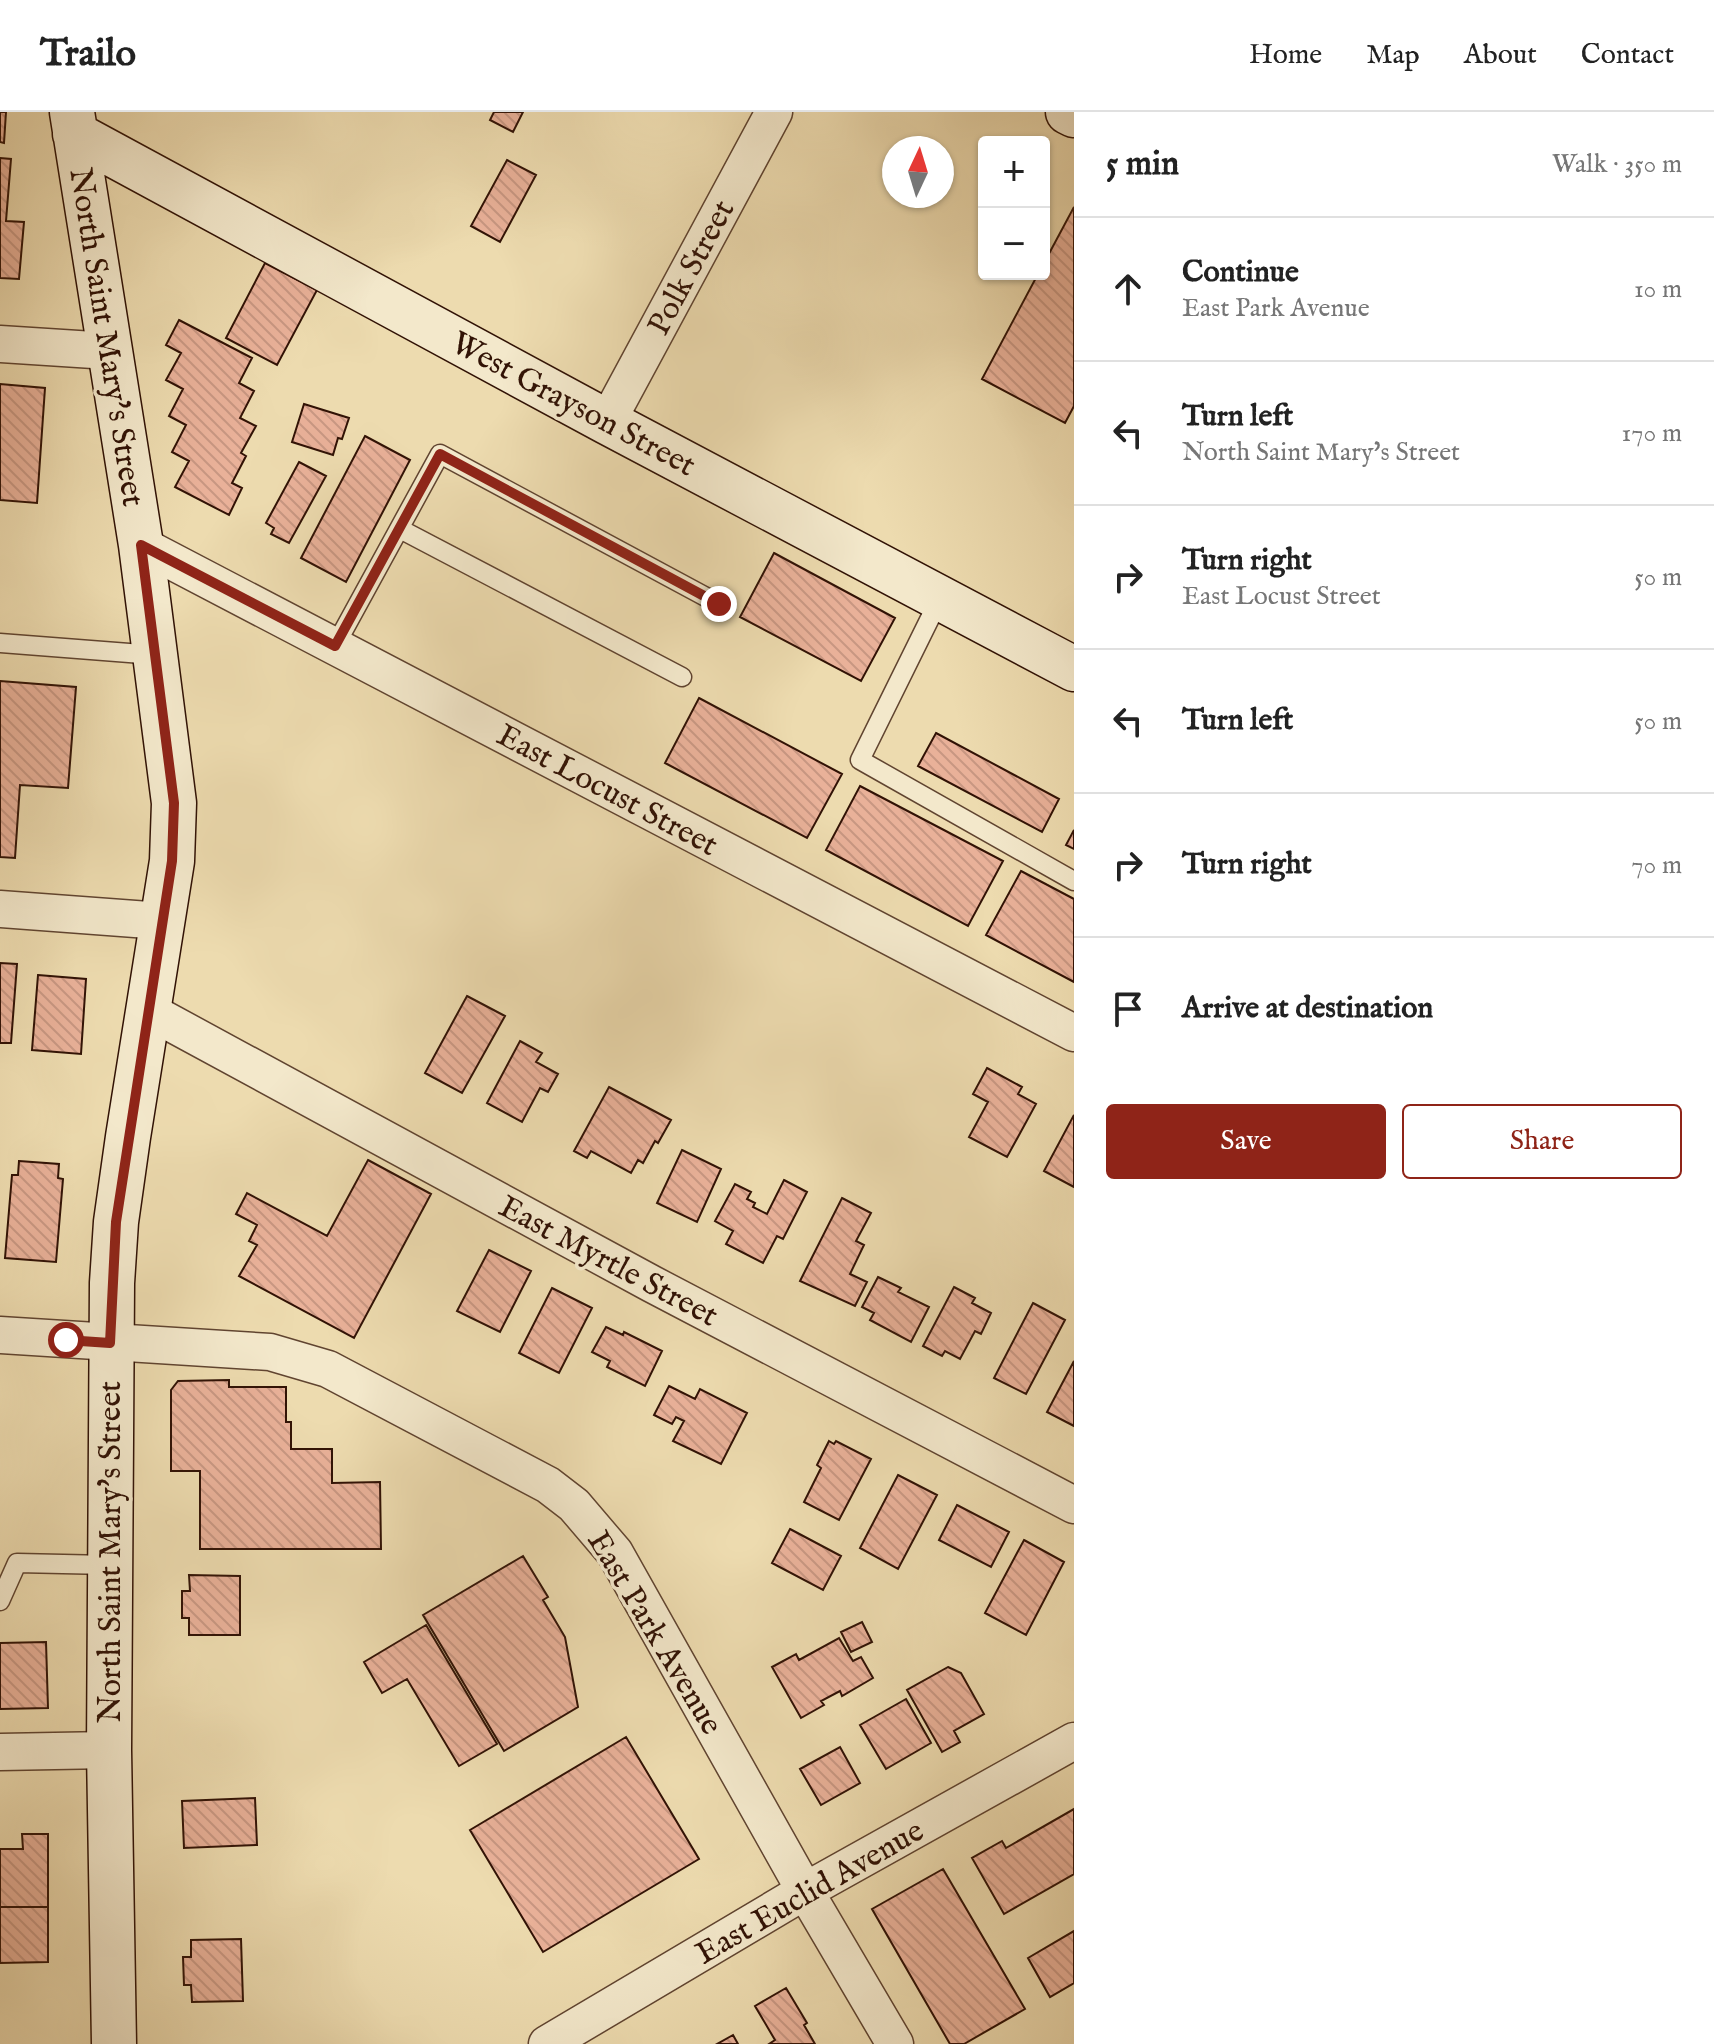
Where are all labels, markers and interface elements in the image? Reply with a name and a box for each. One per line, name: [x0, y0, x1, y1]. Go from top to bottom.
text: Trailo: [40, 31, 136, 79]
text: Home: [1249, 38, 1322, 73]
text: Map: [1366, 38, 1420, 73]
text: About: [1464, 38, 1537, 73]
text: Contact: [1581, 38, 1674, 73]
north arrow: [882, 136, 954, 208]
map controls: [978, 136, 1050, 280]
button: +: [978, 136, 1050, 208]
text: 5 min: [1106, 143, 1179, 186]
text: Walk · 350 m: [1552, 148, 1682, 181]
street label: North Saint Mary's Street: [59, 165, 153, 510]
street label: Polk Street: [640, 193, 745, 343]
button: −: [978, 208, 1050, 280]
text: Continue: [1182, 254, 1299, 292]
icon: ahead: [1106, 267, 1150, 311]
text: 10 m: [1634, 273, 1682, 306]
text: East Park Avenue: [1182, 292, 1370, 325]
street label: West Grayson Street: [443, 323, 702, 487]
text: Turn left: [1182, 398, 1293, 436]
icon: left: [1106, 411, 1150, 455]
text: 170 m: [1622, 417, 1682, 450]
text: North Saint Mary's Street: [1182, 436, 1460, 469]
text: Turn right: [1182, 542, 1312, 580]
icon: right: [1106, 555, 1150, 599]
text: 50 m: [1634, 561, 1682, 594]
text: East Locust Street: [1182, 580, 1381, 613]
route end: [701, 586, 737, 622]
icon: left: [1106, 699, 1150, 743]
text: Turn left: [1182, 702, 1293, 740]
text: 50 m: [1634, 705, 1682, 738]
street label: East Locust Street: [489, 716, 724, 867]
icon: right: [1106, 843, 1150, 887]
text: Turn right: [1182, 846, 1312, 884]
text: 70 m: [1631, 849, 1682, 882]
icon: arrive: [1106, 987, 1150, 1031]
text: Arrive at destination: [1182, 990, 1433, 1028]
button: Save: [1106, 1104, 1386, 1179]
button: Share: [1402, 1104, 1682, 1179]
street label: East Myrtle Street: [491, 1187, 725, 1337]
route start: [48, 1322, 84, 1358]
street label: North Saint Mary's Street: [91, 1381, 132, 1723]
street label: East Park Avenue: [577, 1524, 731, 1743]
street label: East Euclid Avenue: [689, 1811, 932, 1975]

